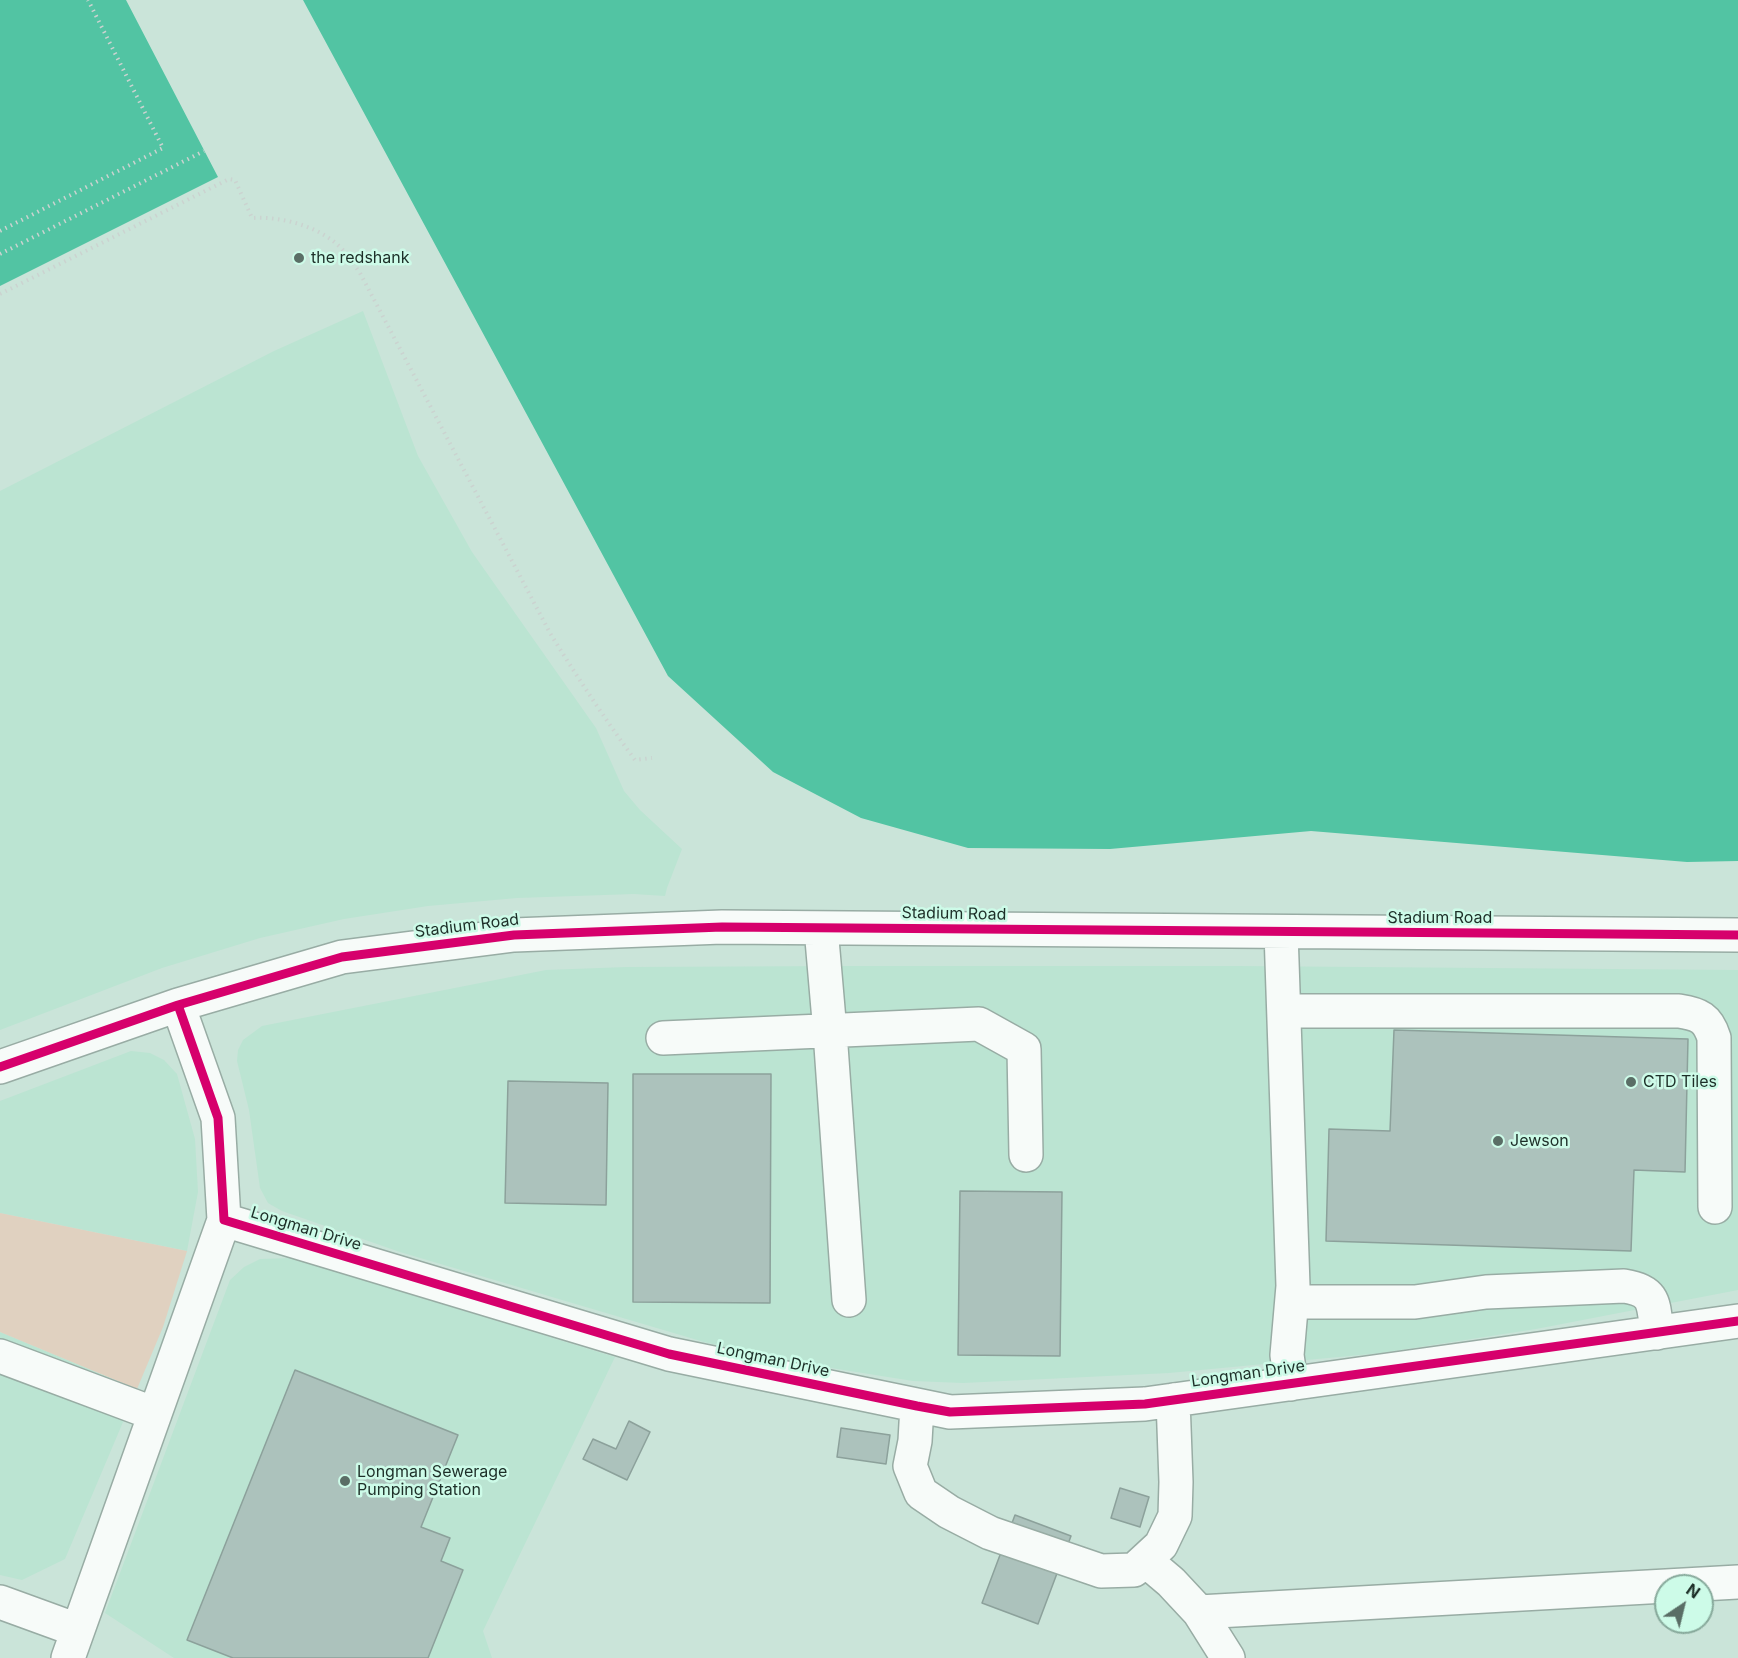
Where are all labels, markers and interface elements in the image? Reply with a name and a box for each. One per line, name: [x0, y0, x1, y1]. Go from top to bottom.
place label: the redshank: [311, 248, 410, 268]
marker: the redshank: [292, 251, 306, 265]
street label: Stadium Road: [901, 903, 1007, 925]
street label: Stadium Road: [1388, 908, 1492, 928]
street label: Stadium Road: [414, 910, 520, 942]
place label: CTD Tiles: [1643, 1072, 1717, 1092]
marker: CTD Tiles: [1624, 1075, 1638, 1089]
place label: Jewson: [1510, 1131, 1569, 1151]
marker: Jewson: [1491, 1134, 1505, 1148]
street label: Longman Drive: [248, 1203, 364, 1255]
street label: Longman Drive: [715, 1339, 831, 1381]
street label: Longman Drive: [1190, 1357, 1306, 1391]
place label: Longman Sewerage Pumping Station: [357, 1462, 507, 1500]
marker: Longman Sewerage Pumping Station: [338, 1474, 352, 1488]
north arrow: [1654, 1574, 1714, 1634]
text: N: [1682, 1579, 1704, 1603]

